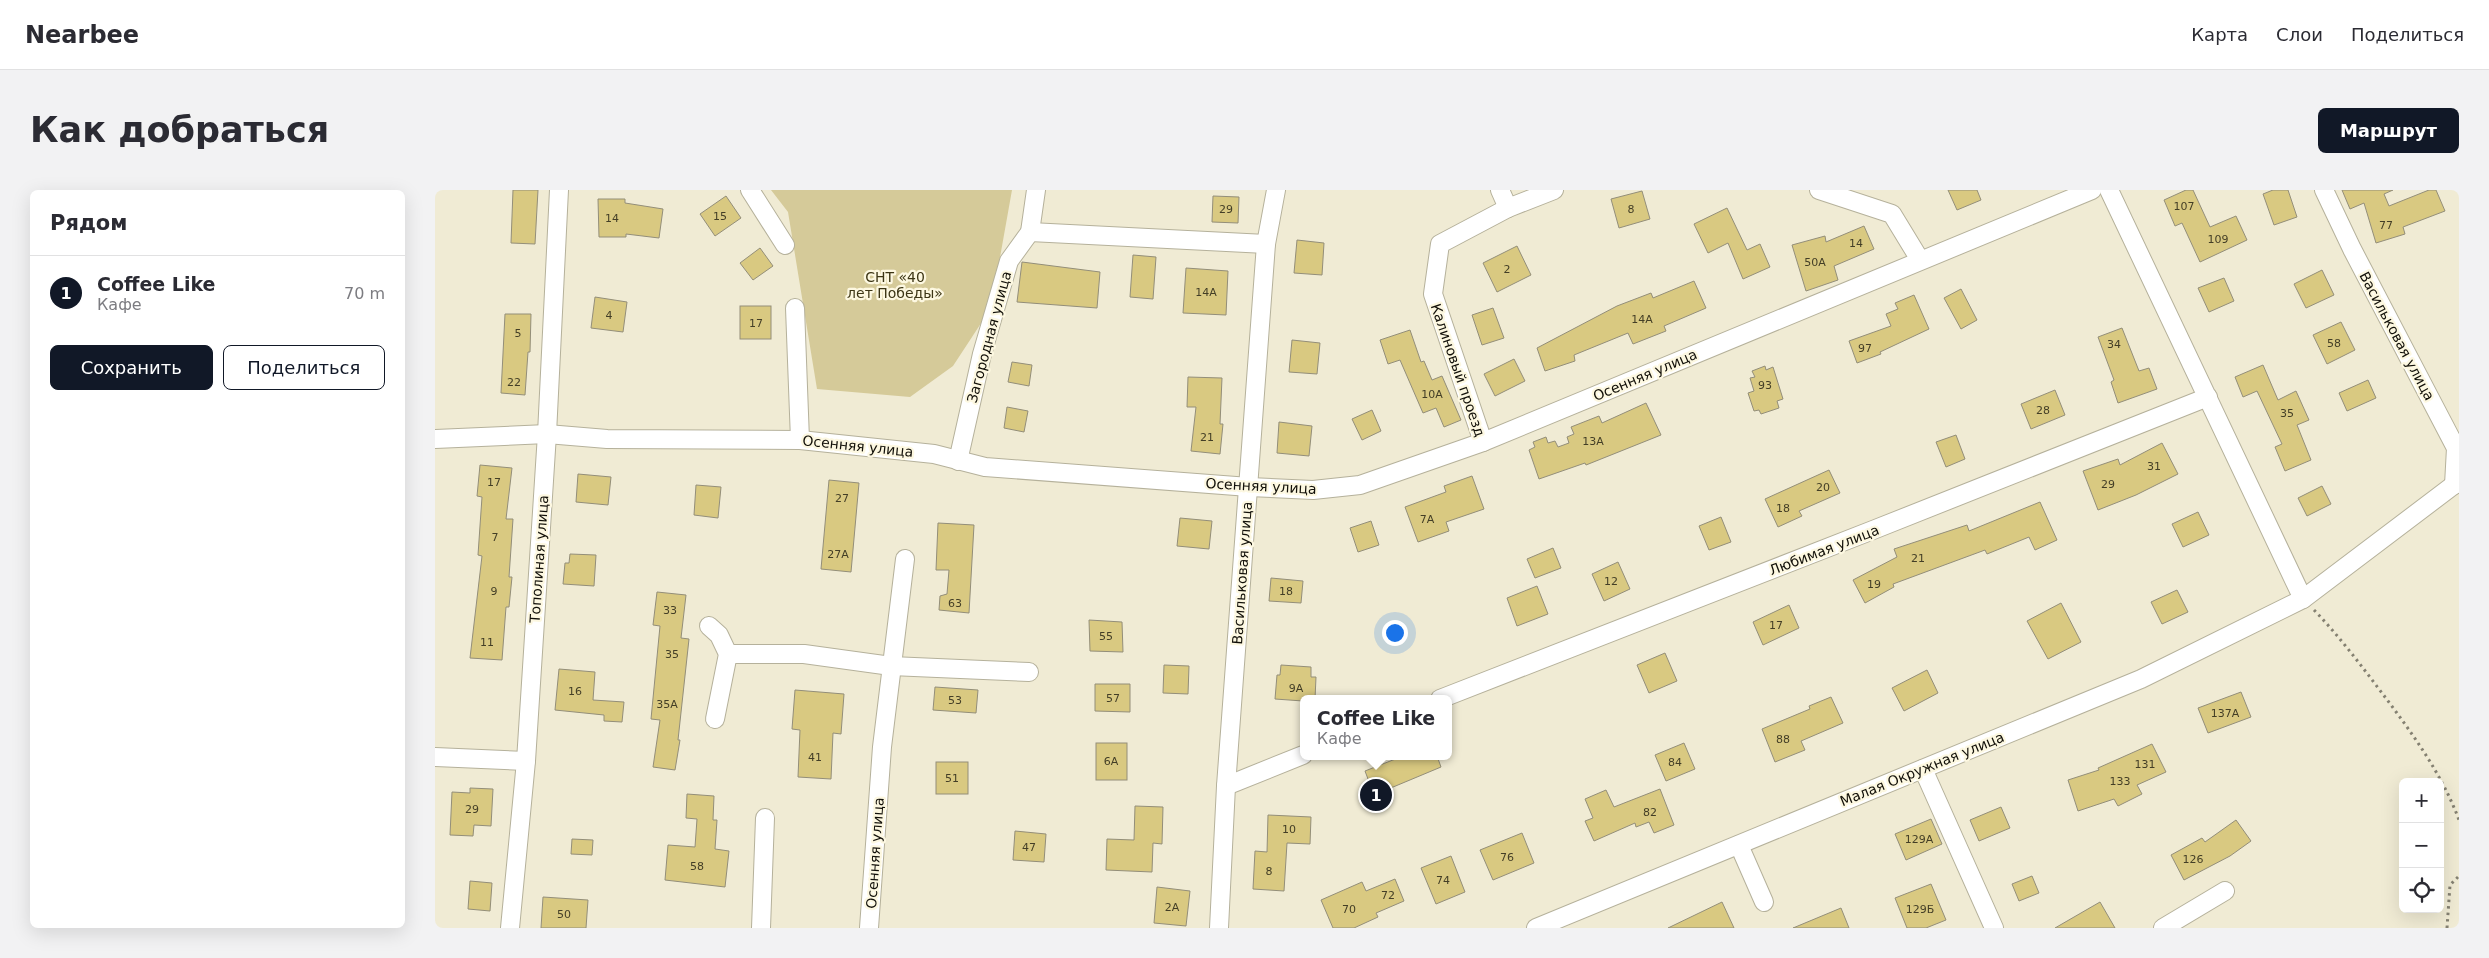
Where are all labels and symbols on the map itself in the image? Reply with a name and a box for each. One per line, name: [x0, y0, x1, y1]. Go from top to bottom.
house number: 107: [2174, 200, 2195, 213]
house number: 29: [1219, 203, 1233, 216]
house number: 8: [1628, 203, 1635, 216]
house number: 15: [713, 210, 727, 223]
house number: 14: [605, 212, 619, 225]
house number: 77: [2379, 219, 2393, 232]
house number: 109: [2208, 233, 2229, 246]
house number: 14: [1849, 237, 1863, 250]
house number: 50А: [1804, 256, 1826, 269]
house number: 2: [1504, 263, 1511, 276]
park label: СНТ «40 лет Победы»: [847, 269, 943, 301]
street label: Загородная улица: [964, 269, 1014, 405]
street label: Васильковая улица: [2356, 269, 2438, 403]
house number: 14А: [1195, 286, 1217, 299]
street label: Калиновый проезд: [1428, 301, 1488, 439]
house number: 4: [606, 309, 613, 322]
house number: 14А: [1631, 313, 1653, 326]
house number: 17: [749, 317, 763, 330]
house number: 5: [515, 327, 522, 340]
house number: 58: [2327, 337, 2341, 350]
house number: 34: [2107, 338, 2121, 351]
house number: 97: [1858, 342, 1872, 355]
street label: Осенняя улица: [1591, 346, 1699, 404]
house number: 22: [507, 376, 521, 389]
house number: 93: [1758, 379, 1772, 392]
house number: 10А: [1421, 388, 1443, 401]
house number: 28: [2036, 404, 2050, 417]
house number: 35: [2280, 407, 2294, 420]
house number: 21: [1200, 431, 1214, 444]
street label: Осенняя улица: [802, 432, 914, 460]
house number: 13А: [1582, 435, 1604, 448]
house number: 31: [2147, 460, 2161, 473]
street label: Осенняя улица: [1205, 475, 1317, 497]
house number: 17: [487, 476, 501, 489]
house number: 29: [2101, 478, 2115, 491]
house number: 20: [1816, 481, 1830, 494]
house number: 27: [835, 492, 849, 505]
street label: Тополиная улица: [526, 495, 551, 624]
street label: Васильковая улица: [1229, 501, 1255, 645]
house number: 18: [1776, 502, 1790, 515]
house number: 7А: [1420, 513, 1435, 526]
street label: Любимая улица: [1767, 522, 1881, 578]
house number: 7: [492, 531, 499, 544]
house number: 27А: [827, 548, 849, 561]
house number: 21: [1911, 552, 1925, 565]
house number: 12: [1604, 575, 1618, 588]
house number: 19: [1867, 578, 1881, 591]
house number: 9: [491, 585, 498, 598]
house number: 18: [1279, 585, 1293, 598]
house number: 63: [948, 597, 962, 610]
house number: 33: [663, 604, 677, 617]
house number: 17: [1769, 619, 1783, 632]
your location: [1382, 620, 1408, 646]
house number: 55: [1099, 630, 1113, 643]
house number: 11: [480, 636, 494, 649]
house number: 35: [665, 648, 679, 661]
house number: 9А: [1289, 682, 1304, 695]
house number: 16: [568, 685, 582, 698]
house number: 57: [1106, 692, 1120, 705]
house number: 53: [948, 694, 962, 707]
house number: 35А: [656, 698, 678, 711]
house number: 137А: [2211, 707, 2240, 720]
street label: Малая Окружная улица: [1838, 729, 2006, 809]
house number: 88: [1776, 733, 1790, 746]
house number: 41: [808, 751, 822, 764]
house number: 6А: [1104, 755, 1119, 768]
house number: 84: [1668, 756, 1682, 769]
house number: 131: [2135, 758, 2156, 771]
house number: 51: [945, 772, 959, 785]
house number: 133: [2110, 775, 2131, 788]
pin: 1: [1360, 776, 1392, 814]
street label: Осенняя улица: [863, 797, 887, 909]
house number: 29: [465, 803, 479, 816]
house number: 82: [1643, 806, 1657, 819]
house number: 10: [1282, 823, 1296, 836]
house number: 129А: [1905, 833, 1934, 846]
house number: 47: [1022, 841, 1036, 854]
house number: 76: [1500, 851, 1514, 864]
house number: 126: [2183, 853, 2204, 866]
house number: 58: [690, 860, 704, 873]
house number: 8: [1266, 865, 1273, 878]
house number: 74: [1436, 874, 1450, 887]
house number: 72: [1381, 889, 1395, 902]
house number: 2А: [1165, 901, 1180, 914]
house number: 70: [1342, 903, 1356, 916]
house number: 129Б: [1906, 903, 1934, 916]
house number: 50: [557, 908, 571, 921]

